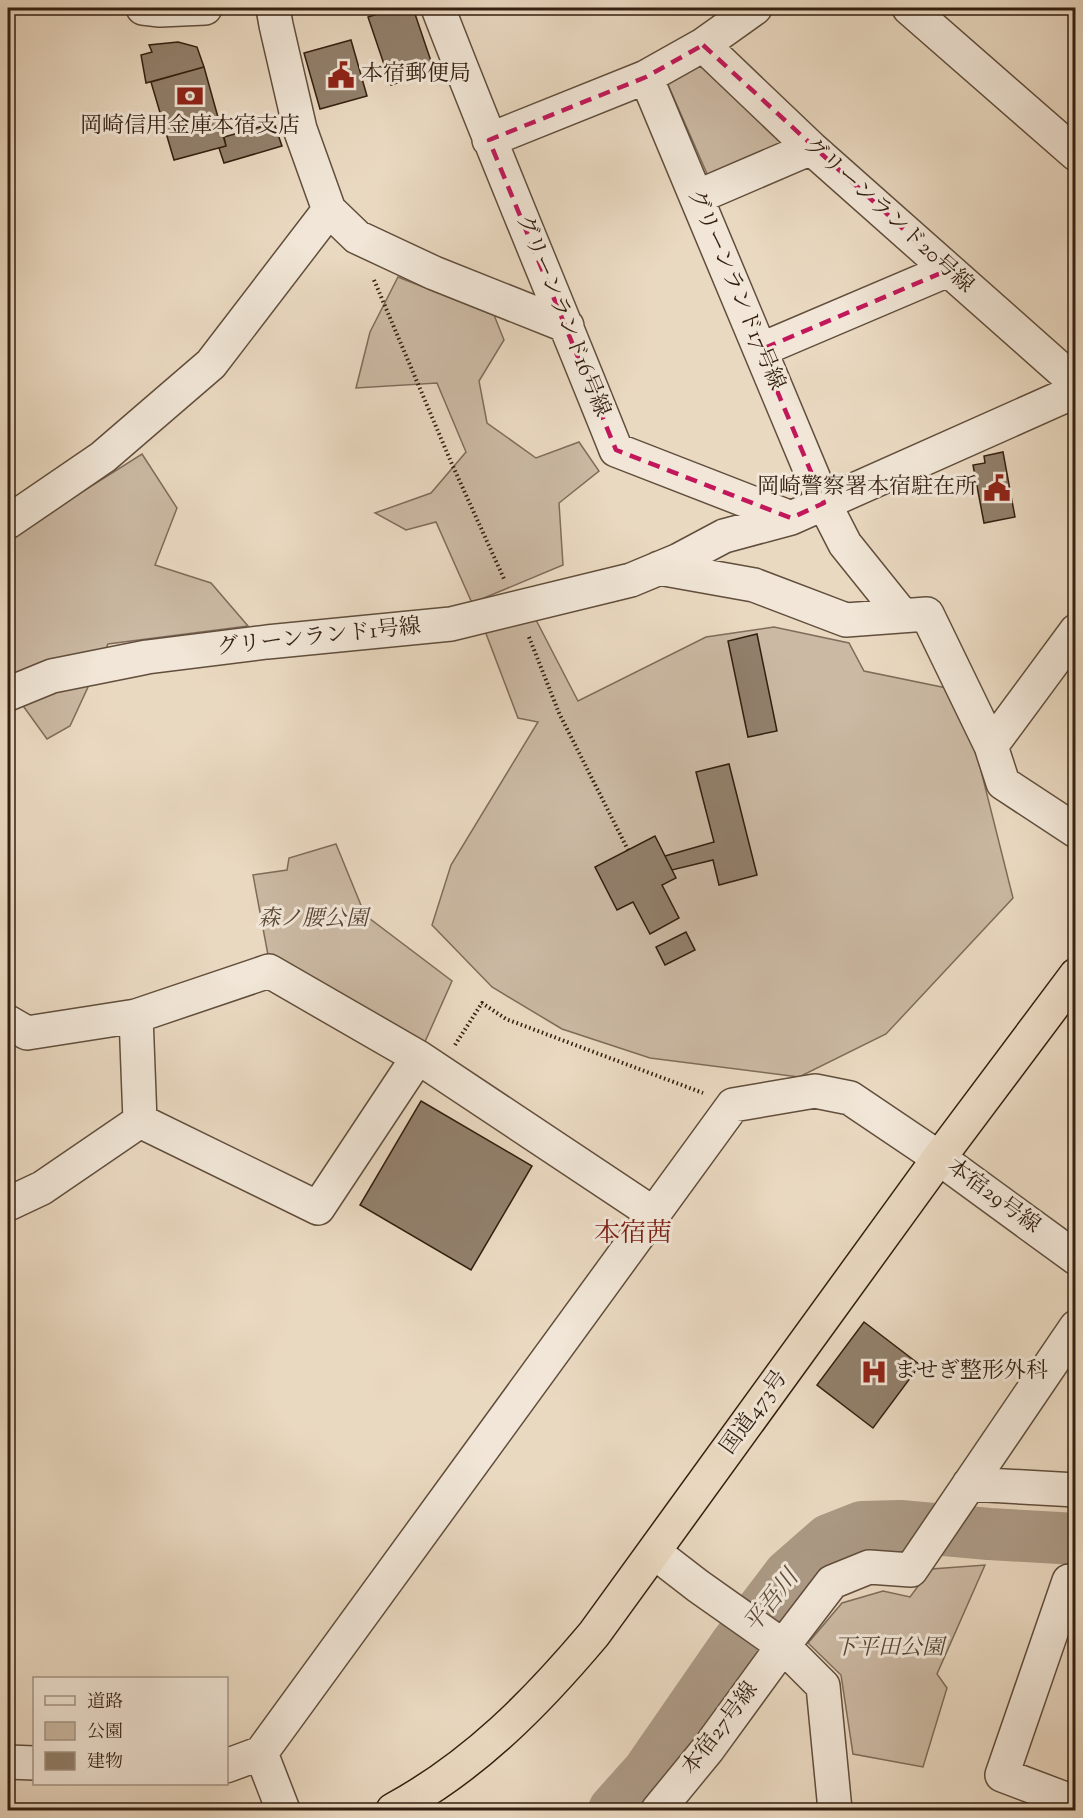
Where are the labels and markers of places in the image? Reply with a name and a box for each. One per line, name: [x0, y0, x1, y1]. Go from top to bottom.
place label: 本宿郵便局: [361, 59, 471, 91]
public building icon: 本宿郵便局: [326, 60, 356, 90]
bank icon: 岡崎信用金庫本宿支店: [175, 81, 205, 111]
place label: 岡崎信用金庫本宿支店: [80, 111, 300, 143]
place label: 岡崎警察署本宿駐在所: [757, 472, 977, 504]
public building icon: 岡崎警察署本宿駐在所: [982, 473, 1012, 503]
place label: ませぎ整形外科: [894, 1356, 1048, 1388]
hospital icon: ませぎ整形外科: [859, 1357, 889, 1387]

